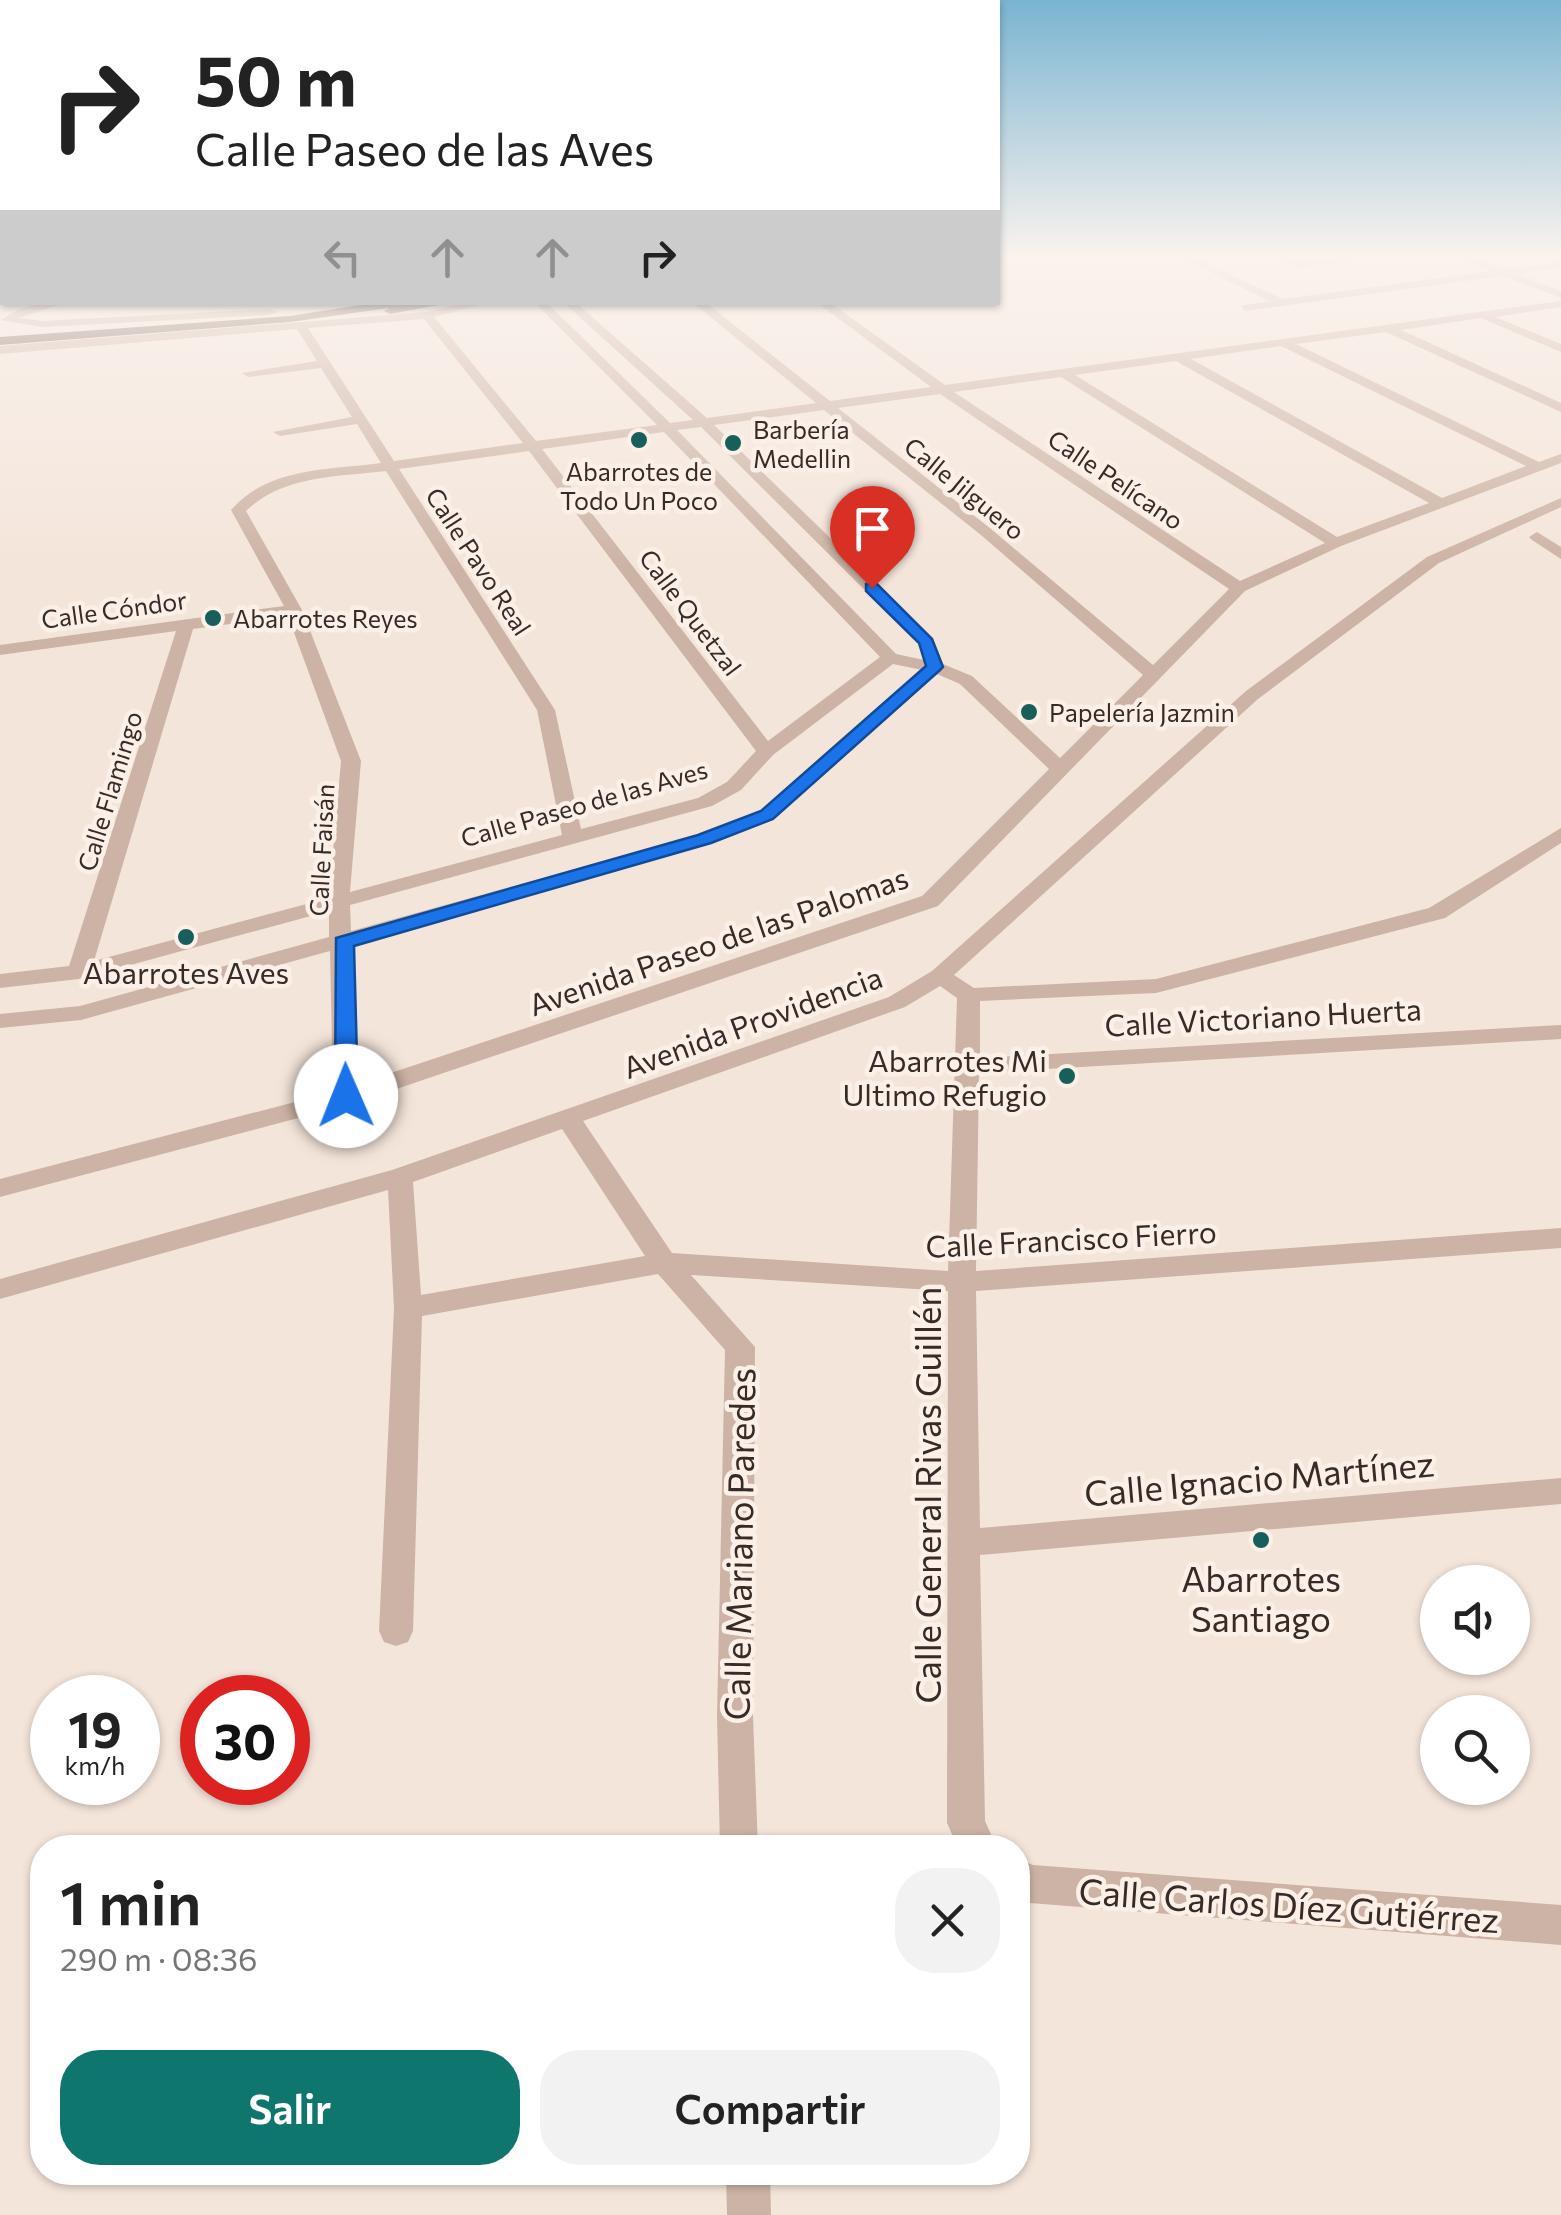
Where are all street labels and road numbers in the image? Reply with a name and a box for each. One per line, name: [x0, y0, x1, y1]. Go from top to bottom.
street label: Calle Pelícano: [1043, 423, 1189, 535]
street label: Calle Jilguero: [899, 430, 1031, 546]
street label: Calle Pavo Real: [420, 482, 538, 640]
street label: Calle Quetzal: [634, 543, 748, 681]
street label: Calle Cóndor: [39, 584, 189, 634]
street label: Calle Flamingo: [70, 708, 148, 874]
street label: Calle Paseo de las Aves: [457, 753, 711, 853]
street label: Calle Faisán: [303, 783, 339, 917]
street label: Avenida Paseo de las Palomas: [523, 858, 913, 1022]
street label: Avenida Providencia: [617, 957, 887, 1085]
street label: Calle Victoriano Huerta: [1104, 989, 1422, 1043]
street label: Calle Francisco Fierro: [925, 1212, 1217, 1264]
street label: Calle General Rivas Guillén: [905, 1287, 948, 1703]
street label: Calle Mariano Paredes: [713, 1367, 763, 1721]
street label: Calle Ignacio Martínez: [1082, 1440, 1436, 1514]
street label: Calle Carlos Díez Gutiérrez: [1077, 1868, 1501, 1940]

